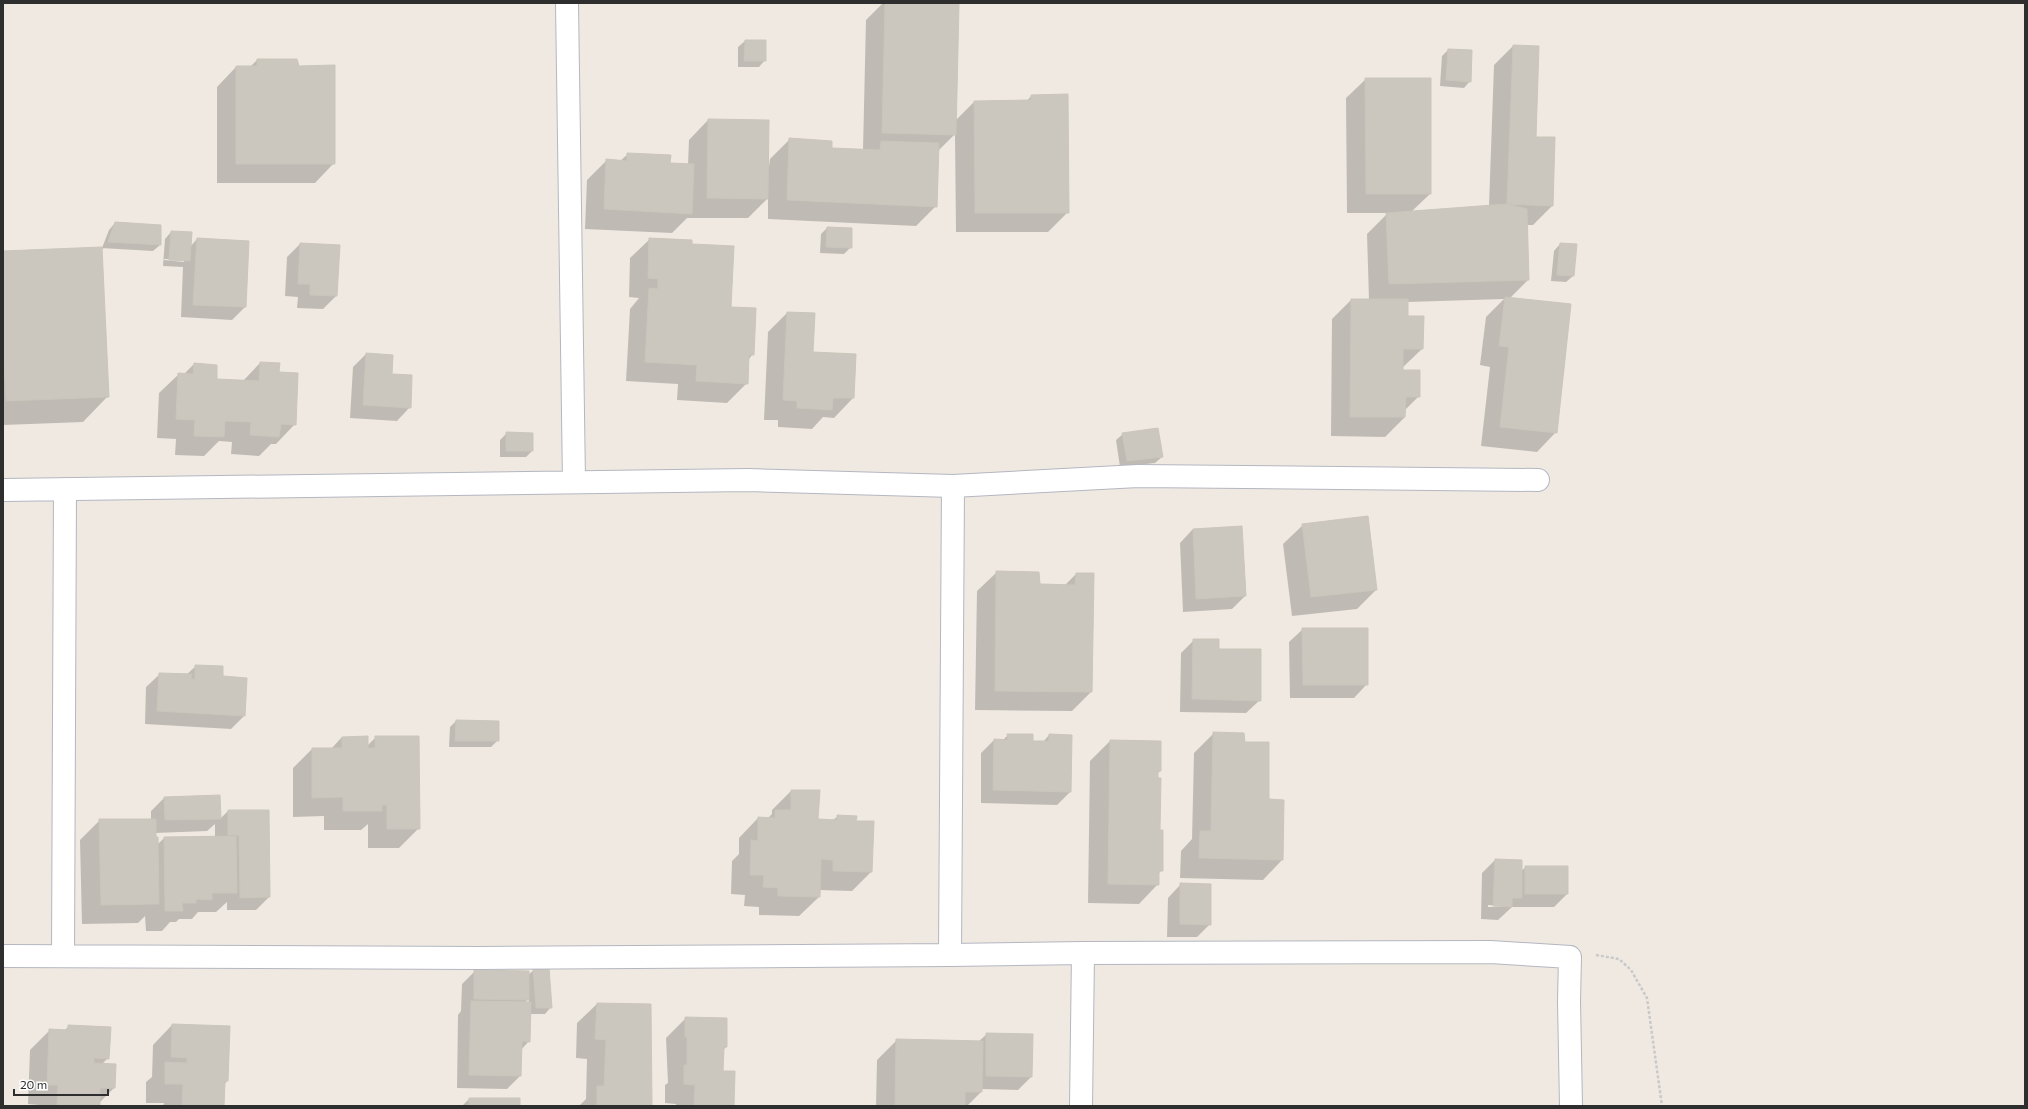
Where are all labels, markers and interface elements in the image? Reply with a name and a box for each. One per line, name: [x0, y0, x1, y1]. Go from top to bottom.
scale bar: [14, 1071, 108, 1097]
text: 20 m: [20, 1077, 47, 1091]

